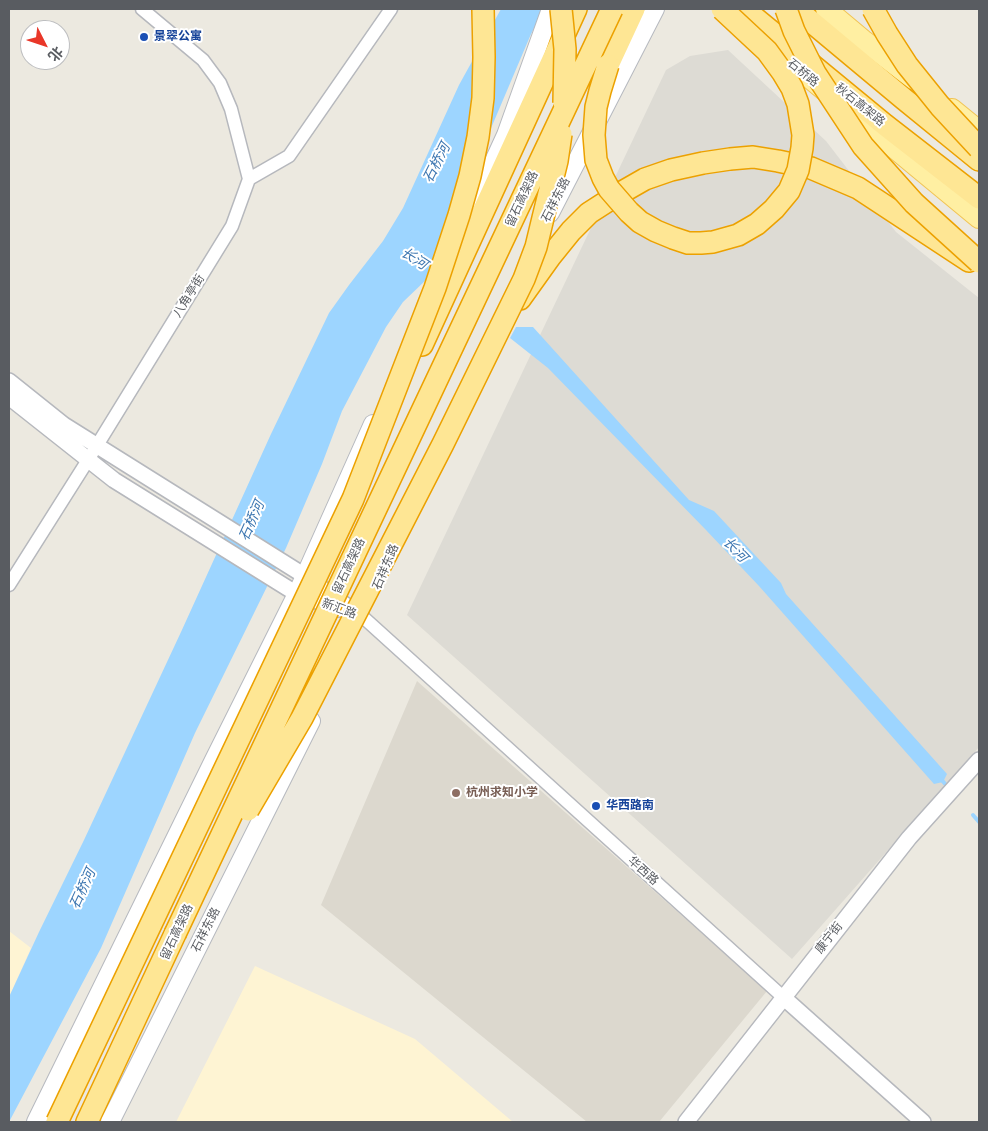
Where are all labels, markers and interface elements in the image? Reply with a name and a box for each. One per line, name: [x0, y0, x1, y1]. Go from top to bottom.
north arrow: [20, 20, 70, 70]
place label: 景翠公寓: [154, 30, 202, 44]
marker: 景翠公寓: [138, 31, 150, 43]
text: 北: [44, 43, 67, 65]
street label: 石桥路: [784, 56, 822, 90]
street label: 秋石高架路: [832, 81, 888, 129]
water label: 石桥河: [420, 140, 454, 186]
street label: 留石高架路: [503, 169, 541, 229]
street label: 石祥东路: [539, 175, 573, 225]
water label: 长河: [398, 244, 430, 274]
street label: 八角亭街: [170, 272, 208, 320]
water label: 石桥河: [236, 498, 268, 544]
water label: 长河: [719, 534, 751, 566]
street label: 留石高架路: [330, 536, 368, 596]
street label: 石祥东路: [370, 542, 402, 592]
street label: 新汇路: [320, 596, 358, 622]
place label: 杭州求知小学: [466, 786, 538, 800]
marker: 杭州求知小学: [450, 787, 462, 799]
place label: 华西路南: [606, 799, 654, 813]
marker: 华西路南: [590, 800, 602, 812]
street label: 华西路: [625, 854, 661, 888]
water label: 石桥河: [67, 866, 99, 912]
street label: 留石高架路: [158, 902, 196, 962]
street label: 石祥东路: [189, 905, 223, 955]
street label: 康宁街: [812, 919, 846, 957]

